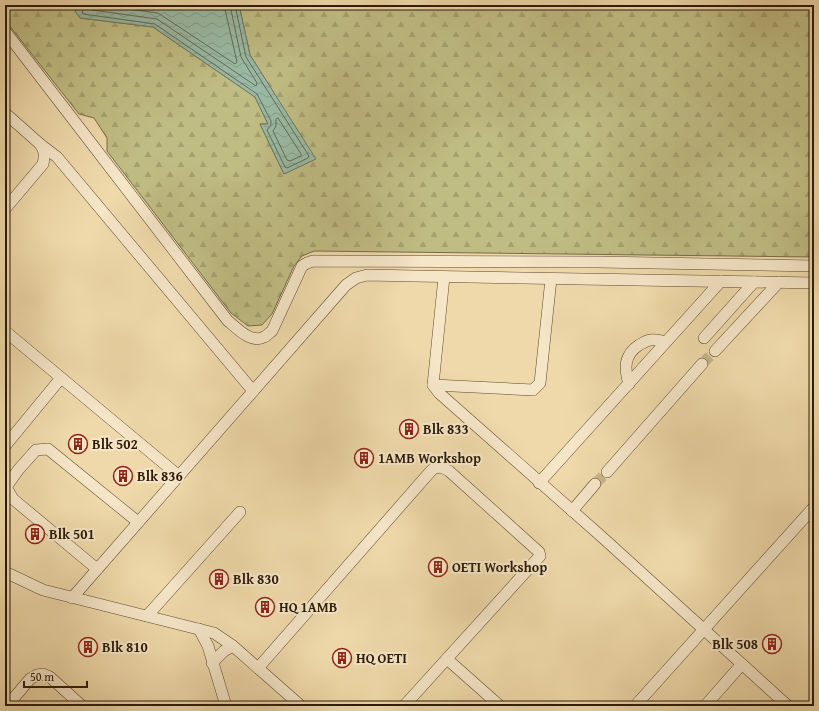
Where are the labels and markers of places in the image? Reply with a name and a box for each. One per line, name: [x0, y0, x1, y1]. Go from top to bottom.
building icon: Blk 833: [398, 418, 420, 440]
place label: Blk 833: [423, 419, 469, 439]
building icon: Blk 502: [67, 433, 89, 455]
place label: Blk 502: [92, 434, 138, 454]
building icon: 1AMB Workshop: [353, 447, 375, 469]
place label: 1AMB Workshop: [378, 448, 481, 468]
building icon: Blk 836: [112, 465, 134, 487]
place label: Blk 836: [137, 466, 183, 486]
building icon: Blk 501: [24, 523, 46, 545]
place label: Blk 501: [49, 524, 95, 544]
building icon: OETI Workshop: [427, 556, 449, 578]
place label: OETI Workshop: [452, 557, 547, 577]
building icon: Blk 830: [208, 568, 230, 590]
place label: Blk 830: [233, 569, 279, 589]
building icon: HQ 1AMB: [254, 596, 276, 618]
place label: HQ 1AMB: [279, 597, 338, 617]
building icon: Blk 508: [761, 633, 783, 655]
place label: Blk 508: [712, 634, 758, 654]
building icon: Blk 810: [77, 636, 99, 658]
place label: Blk 810: [102, 637, 148, 657]
building icon: HQ OETI: [331, 647, 353, 669]
place label: HQ OETI: [356, 648, 407, 668]

